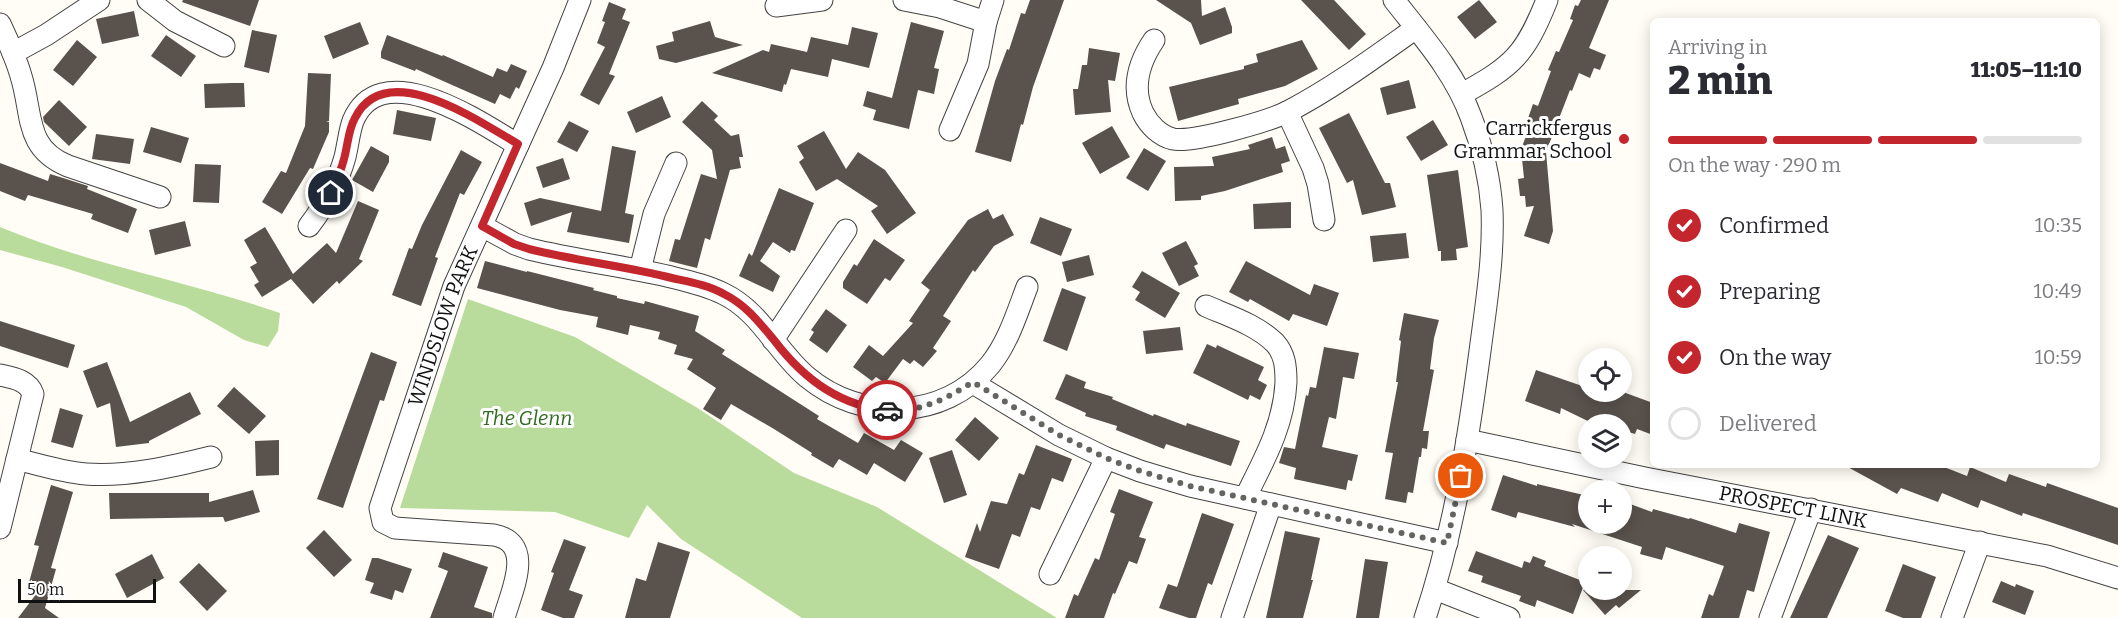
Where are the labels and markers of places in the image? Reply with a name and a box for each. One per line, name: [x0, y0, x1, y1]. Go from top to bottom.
place label: Carrickfergus Grammar School: [1453, 116, 1612, 163]
marker: Carrickfergus Grammar School: [1617, 132, 1631, 146]
pin: [305, 167, 356, 218]
pin: [1435, 450, 1486, 501]

